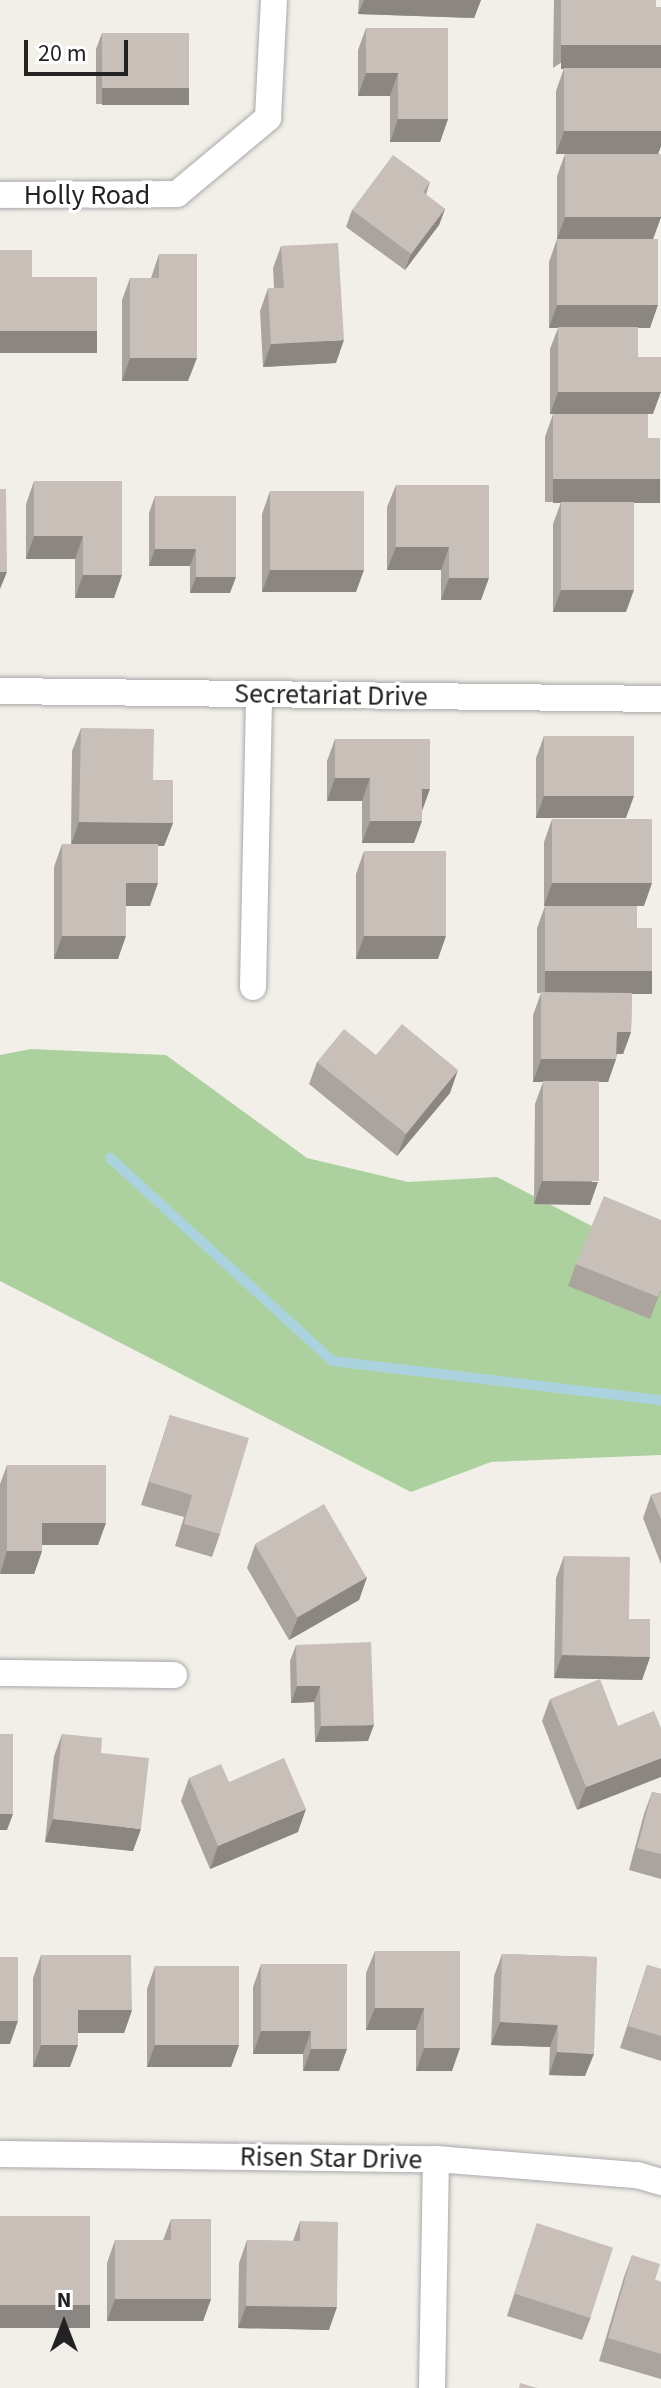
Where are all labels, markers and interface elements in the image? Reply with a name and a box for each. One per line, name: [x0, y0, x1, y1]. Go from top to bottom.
scale bar: [28, 24, 132, 74]
text: 20 m: [38, 36, 87, 71]
street label: Holly Road: [24, 178, 150, 212]
street label: Secretariat Drive: [234, 677, 428, 713]
street label: Risen Star Drive: [239, 2140, 423, 2176]
north arrow: [24, 2284, 104, 2364]
text: N: [57, 2284, 71, 2316]

